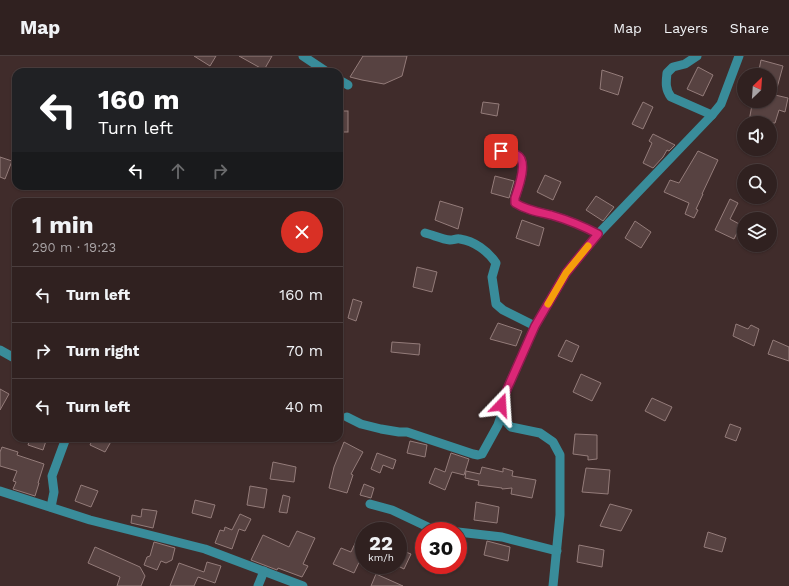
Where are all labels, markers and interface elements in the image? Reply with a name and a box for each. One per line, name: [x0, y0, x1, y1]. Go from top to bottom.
text: Map: [20, 16, 60, 39]
text: Map: [613, 20, 642, 36]
text: Layers: [664, 20, 708, 36]
text: Share: [730, 20, 769, 36]
north arrow: [737, 68, 777, 108]
map controls: [737, 68, 777, 252]
text: 160 m: [98, 83, 180, 116]
icon: left: [32, 84, 84, 136]
button: sound: [737, 116, 777, 156]
text: Turn left: [98, 117, 173, 138]
pin: [484, 134, 518, 168]
icon: arrive: [490, 140, 512, 162]
icon: left: [125, 160, 147, 182]
icon: ahead: [167, 160, 189, 182]
icon: right: [209, 160, 231, 182]
button: search: [737, 164, 777, 204]
text: 1 min: [32, 211, 94, 239]
button: close: [281, 211, 323, 253]
button: layers: [737, 212, 777, 252]
text: 290 m · 19:23: [32, 240, 116, 255]
icon: left: [32, 284, 54, 306]
text: Turn left: [66, 286, 130, 304]
text: 160 m: [279, 286, 323, 304]
icon: right: [32, 340, 54, 362]
text: Turn right: [66, 342, 139, 360]
text: 70 m: [286, 342, 323, 360]
position arrow: [480, 384, 522, 426]
icon: left: [32, 396, 54, 418]
text: Turn left: [66, 398, 130, 416]
text: 40 m: [285, 398, 323, 416]
speed limit sign: 30: [415, 522, 467, 574]
text: 22: [369, 531, 393, 555]
text: km/h: [368, 552, 394, 563]

